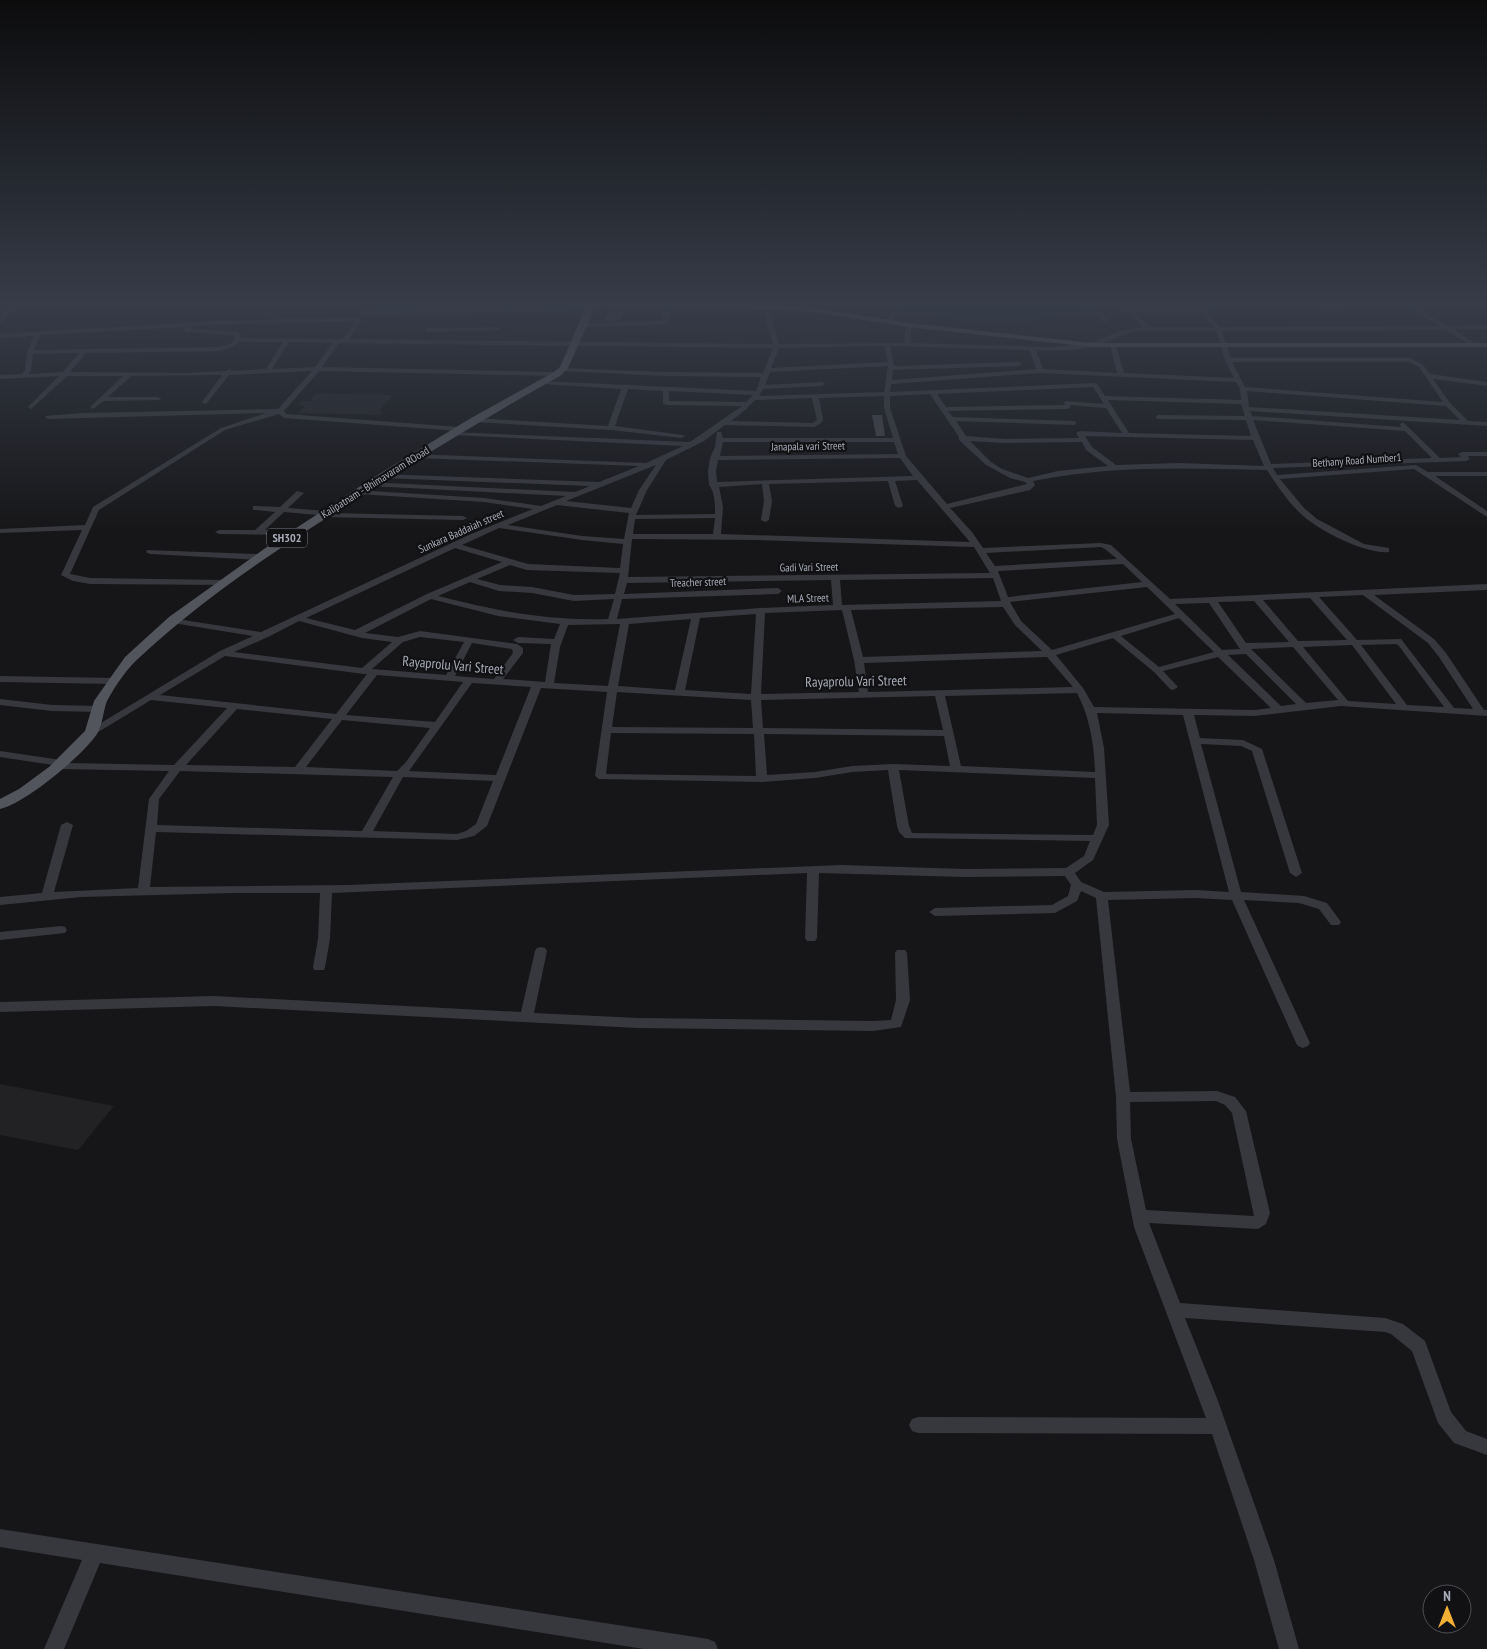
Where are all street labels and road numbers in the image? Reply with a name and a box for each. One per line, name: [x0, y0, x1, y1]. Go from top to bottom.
street label: Janapala vari Street: [770, 438, 845, 454]
street label: Kalipatnam - Bhimavaram ROoad: [318, 443, 432, 521]
street label: Bethany Road Number1: [1312, 450, 1402, 470]
street label: Sunkara Baddaiah street: [416, 506, 506, 556]
road number: SH302: [267, 528, 307, 548]
street label: Gadi Vari Street: [780, 559, 838, 575]
street label: Treacher street: [670, 574, 726, 590]
street label: MLA Street: [787, 590, 829, 606]
street label: Rayaprolu Vari Street: [402, 652, 504, 678]
street label: Rayaprolu Vari Street: [805, 671, 907, 691]

